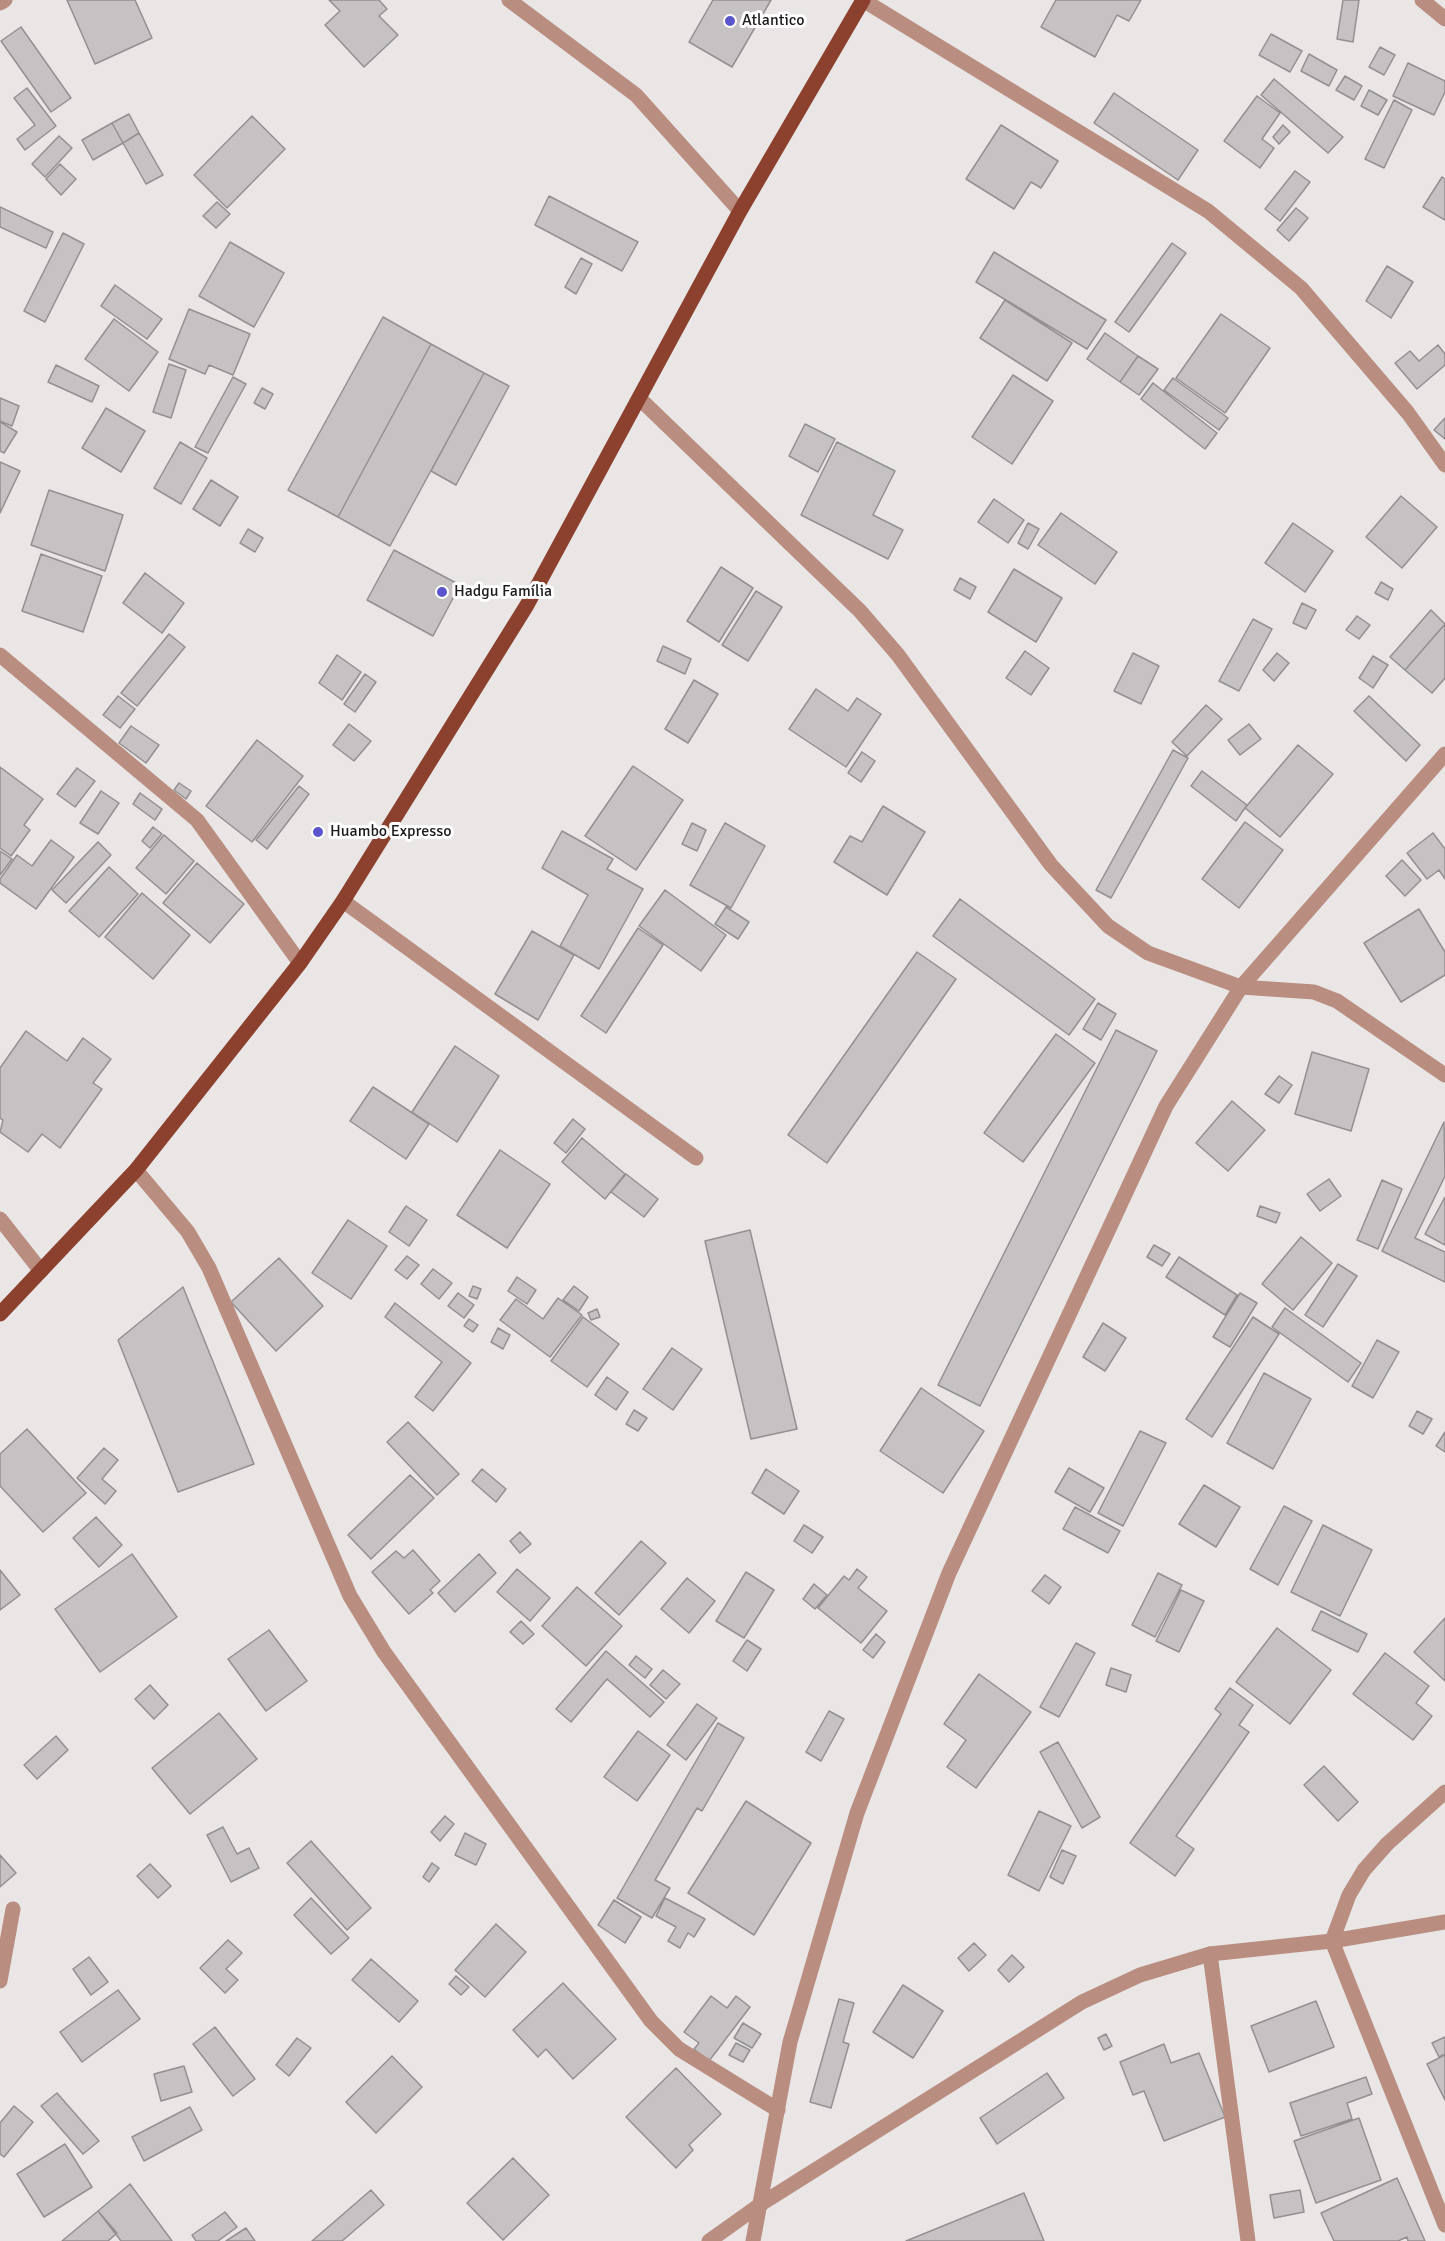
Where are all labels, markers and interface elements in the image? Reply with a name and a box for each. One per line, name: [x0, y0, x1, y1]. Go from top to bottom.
place label: Atlantico: [742, 11, 804, 31]
marker: Atlantico: [723, 14, 737, 28]
place label: Hadgu Família: [454, 582, 552, 602]
marker: Hadgu Família: [435, 585, 449, 599]
place label: Huambo Expresso: [330, 822, 452, 842]
marker: Huambo Expresso: [311, 825, 325, 839]

